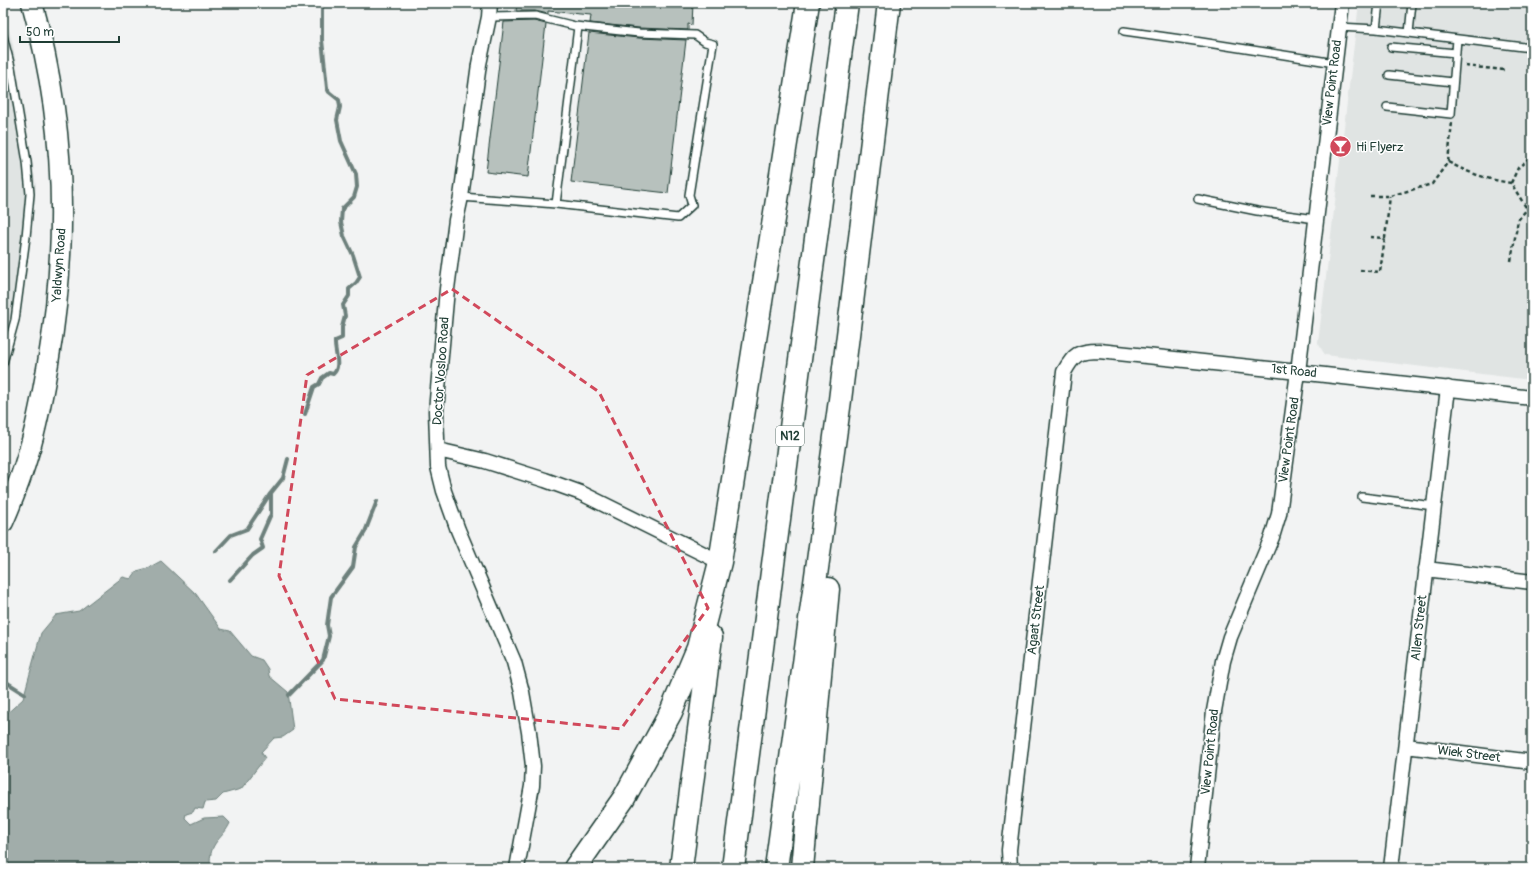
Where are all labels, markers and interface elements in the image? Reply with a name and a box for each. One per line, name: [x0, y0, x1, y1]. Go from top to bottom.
scale bar: [20, 18, 119, 44]
text: 50 m: [26, 25, 54, 40]
street label: View Point Road: [1319, 39, 1345, 127]
bar icon: Hi Flyerz: [1327, 134, 1353, 160]
place label: Hi Flyerz: [1356, 139, 1404, 155]
street label: Yaldwyn Road: [48, 228, 70, 303]
street label: Doctor Vosloo Road: [429, 316, 453, 426]
street label: 1st Road: [1270, 361, 1318, 381]
street label: View Point Road: [1275, 396, 1303, 484]
road number: N12: [776, 426, 804, 446]
street label: Agaat Street: [1024, 584, 1048, 656]
street label: Allen Street: [1408, 593, 1430, 662]
street label: View Point Road: [1198, 708, 1222, 796]
street label: Wiek Street: [1437, 742, 1502, 766]

